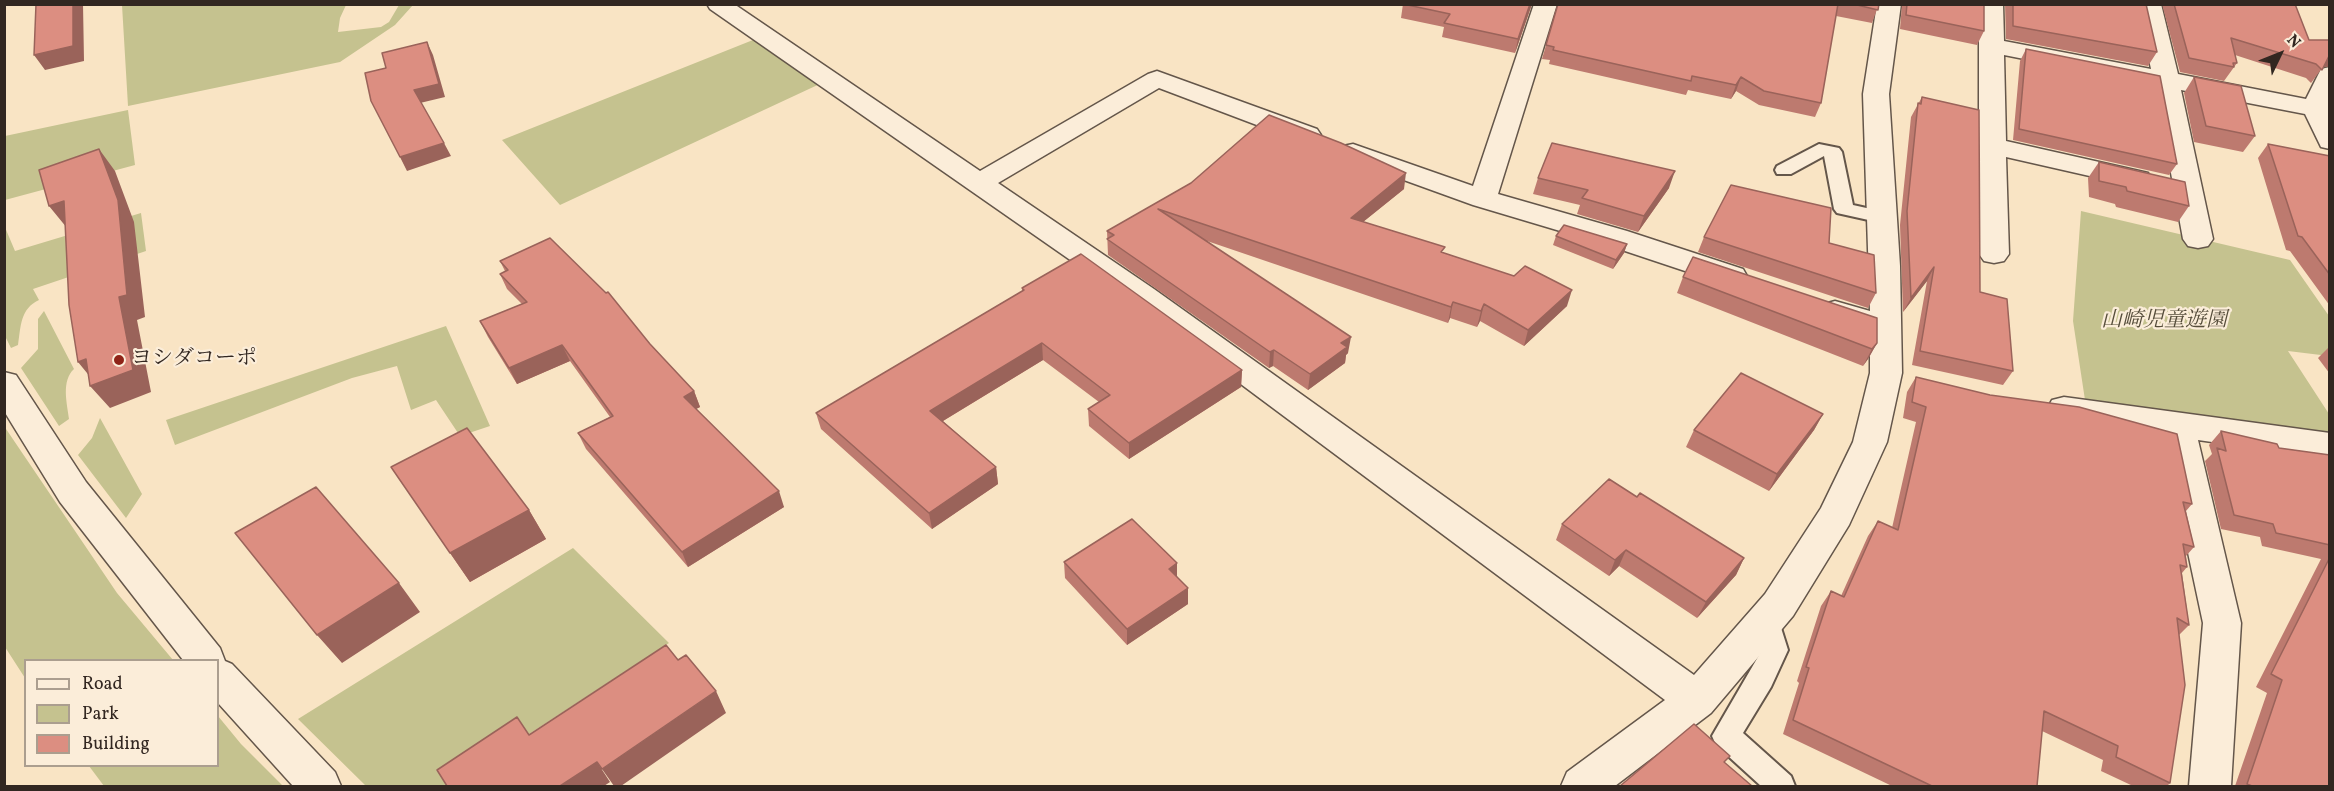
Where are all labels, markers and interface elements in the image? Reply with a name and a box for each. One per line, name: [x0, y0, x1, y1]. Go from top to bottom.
north arrow: [2250, 24, 2310, 84]
text: N: [2281, 30, 2305, 53]
park label: 山崎児童遊園: [2101, 309, 2227, 335]
place label: ヨシダコーポ: [131, 347, 257, 373]
marker: ヨシダコーポ: [112, 353, 126, 367]
legend: [24, 659, 219, 767]
text: Road: [82, 672, 123, 697]
text: Park: [82, 702, 119, 727]
text: Building: [82, 732, 150, 757]

